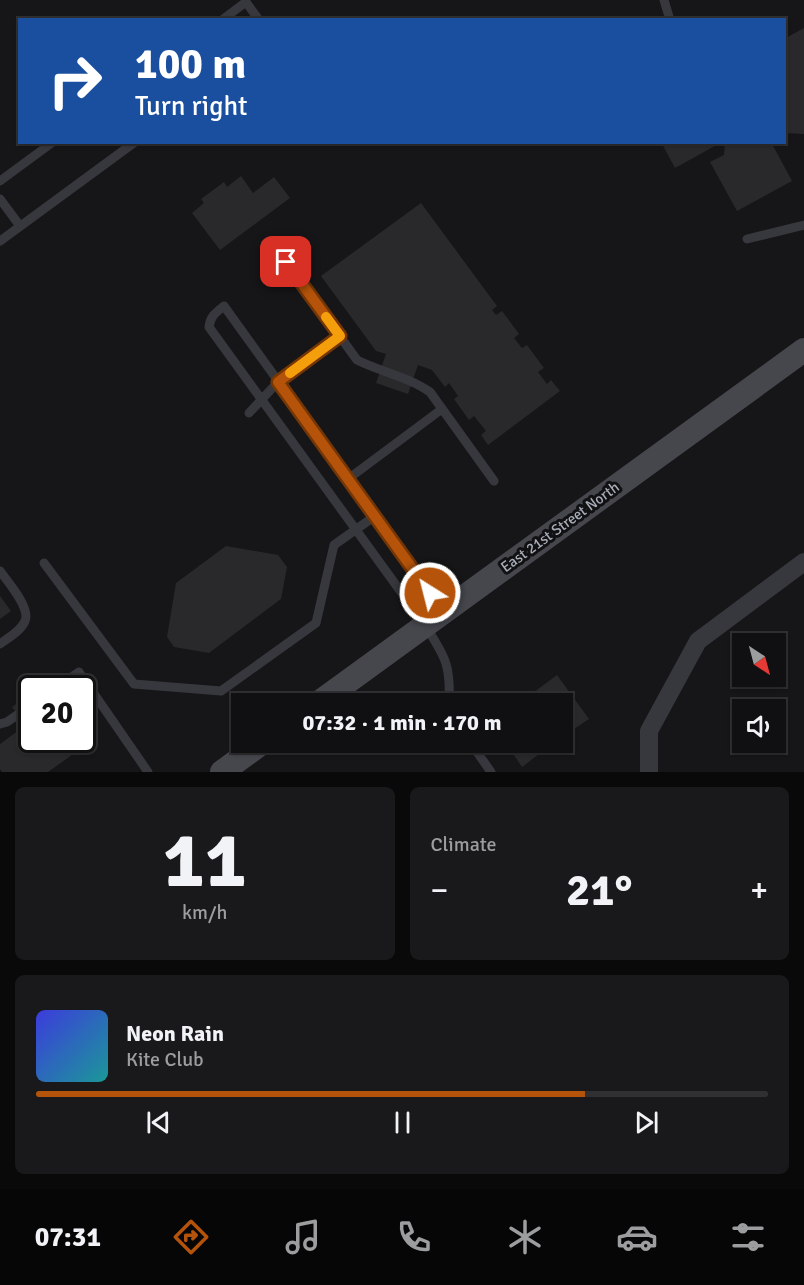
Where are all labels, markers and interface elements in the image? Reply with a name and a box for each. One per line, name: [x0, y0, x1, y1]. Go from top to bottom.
text: 100 m: [135, 39, 246, 90]
icon: right: [36, 42, 114, 120]
text: Turn right: [135, 90, 248, 123]
pin: [260, 236, 311, 287]
icon: arrive: [269, 245, 302, 278]
street label: East 21st Street North: [497, 478, 623, 576]
position arrow: [398, 561, 462, 625]
north arrow: [732, 633, 786, 687]
map controls: [732, 633, 786, 753]
speed limit sign: 20: [18, 675, 96, 753]
button: sound: [732, 699, 786, 753]
text: 07:32 · 1 min · 170 m: [302, 709, 502, 736]
text: 11: [163, 813, 247, 909]
text: Climate: [431, 832, 496, 857]
text: 21°: [566, 863, 633, 918]
text: −: [431, 870, 448, 911]
text: +: [750, 870, 768, 911]
text: km/h: [182, 900, 227, 925]
text: Neon Rain: [126, 1020, 224, 1047]
text: Kite Club: [126, 1047, 204, 1072]
icon: previous: [142, 1106, 175, 1139]
icon: pause: [386, 1106, 419, 1139]
icon: next: [630, 1106, 663, 1139]
icon: directions: [170, 1216, 212, 1258]
icon: music: [282, 1216, 324, 1258]
icon: phone: [393, 1216, 435, 1258]
icon: climate: [504, 1216, 546, 1258]
icon: car: [616, 1216, 658, 1258]
icon: filters: [727, 1216, 769, 1258]
text: 07:31: [35, 1221, 101, 1254]

